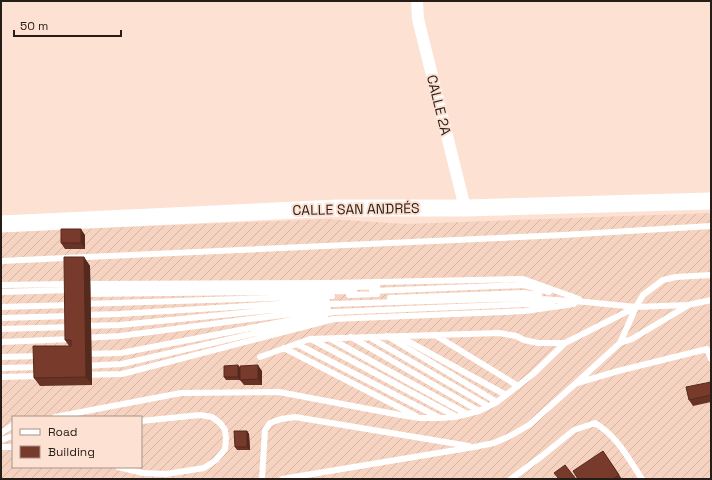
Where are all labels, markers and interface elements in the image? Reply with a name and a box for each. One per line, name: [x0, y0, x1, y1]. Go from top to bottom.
scale bar: [14, 12, 121, 38]
text: 50 m: [20, 18, 48, 34]
street label: CALLE 2A: [423, 73, 455, 137]
street label: CALLE SAN ANDRÉS: [292, 199, 420, 219]
legend: [12, 416, 142, 468]
text: Road: [48, 424, 77, 440]
text: Building: [48, 444, 95, 460]

